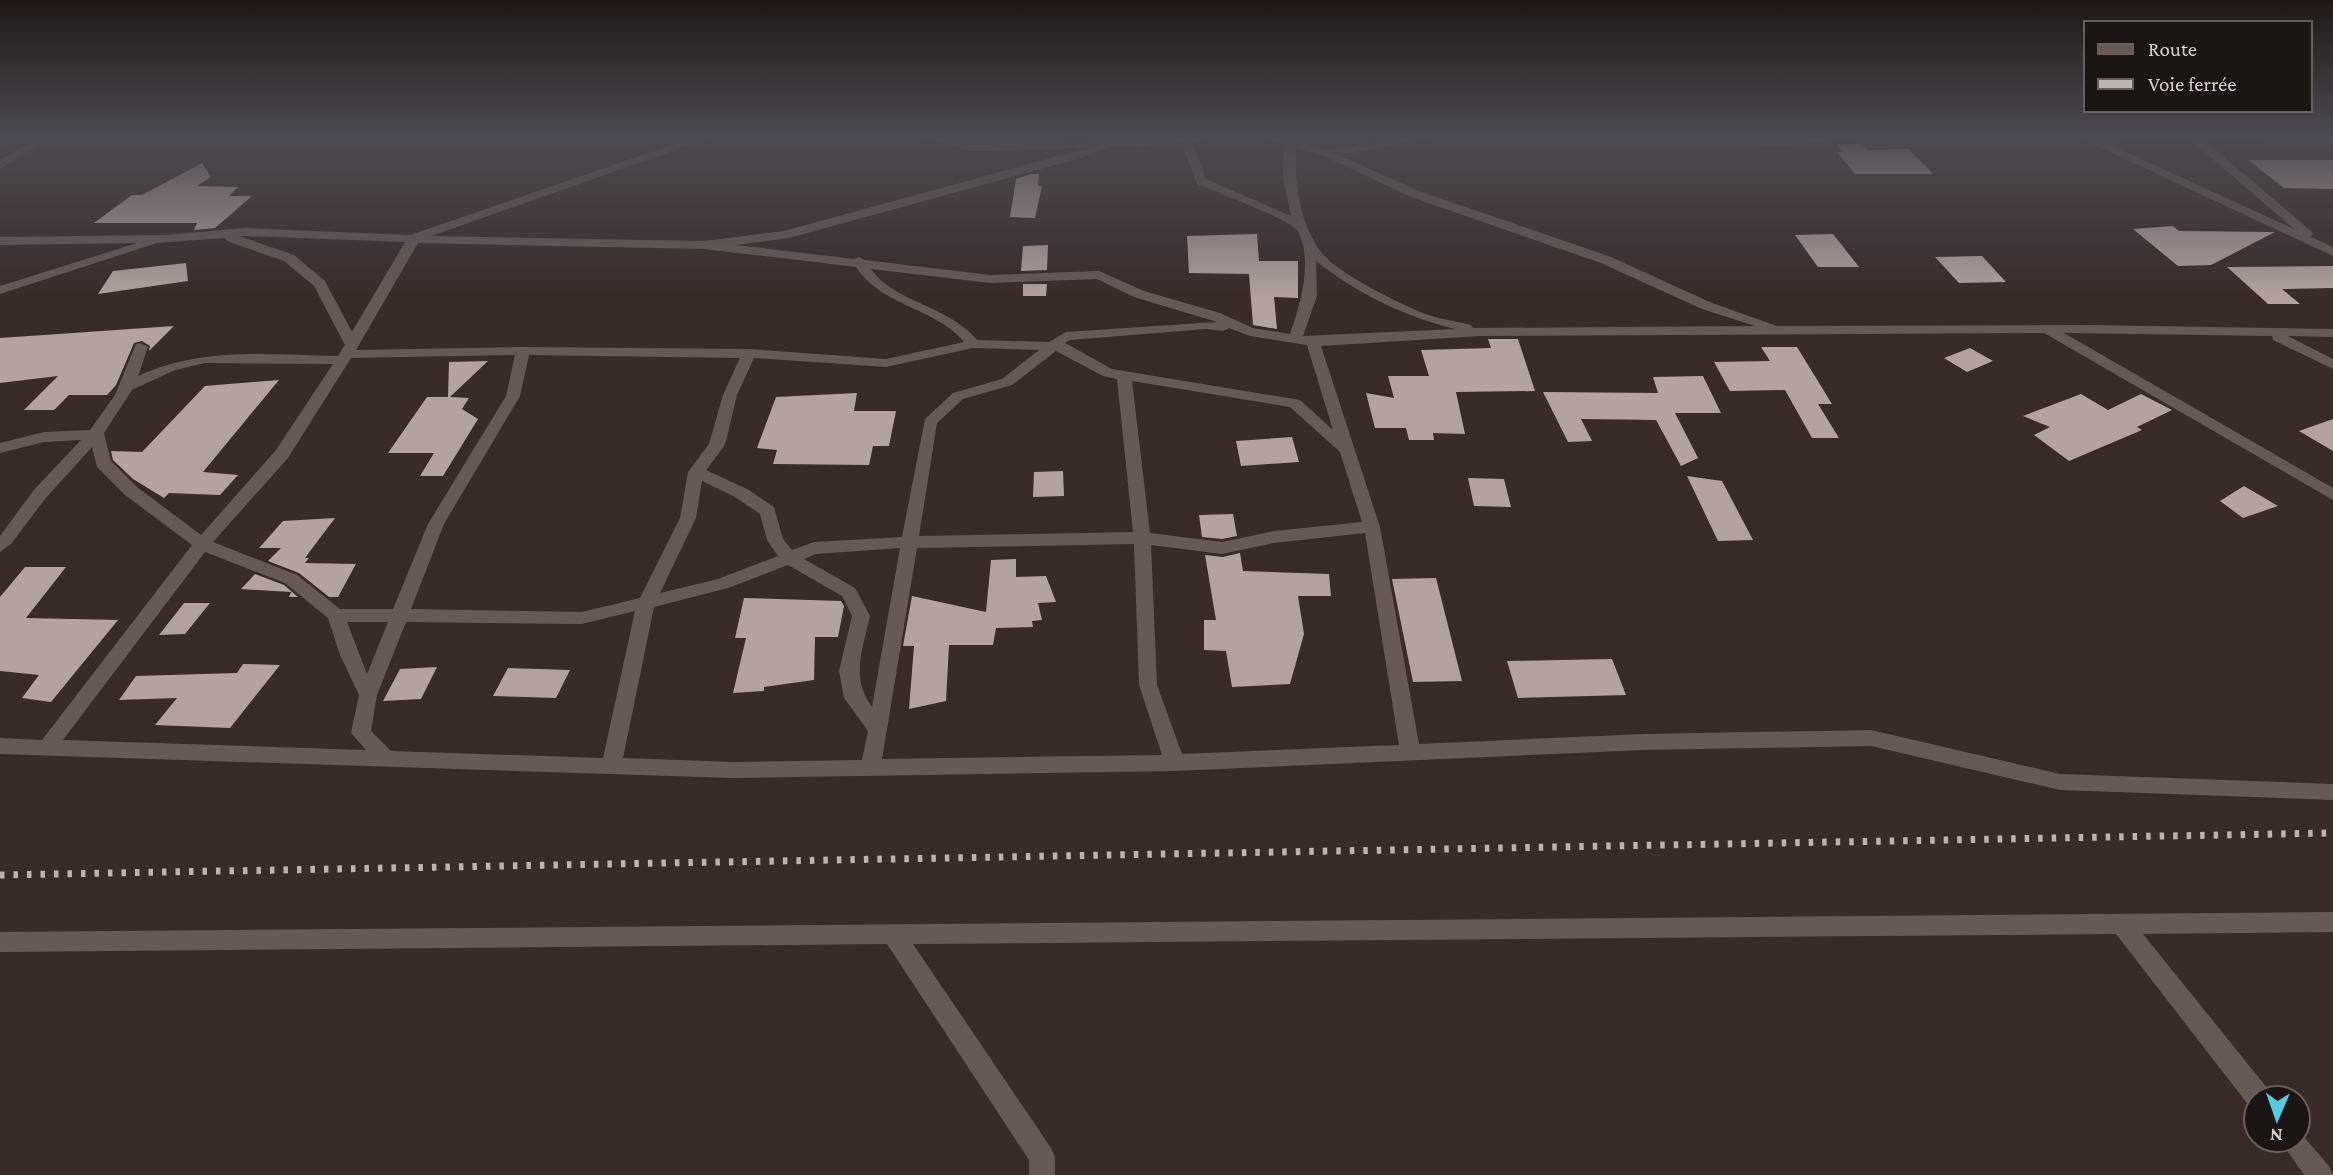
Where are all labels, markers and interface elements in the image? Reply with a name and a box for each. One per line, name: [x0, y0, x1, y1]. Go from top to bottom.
legend: [2084, 21, 2312, 112]
text: Route: [2148, 37, 2197, 61]
text: Voie ferrée: [2148, 72, 2236, 96]
north arrow: [2242, 1084, 2312, 1154]
text: N: [2270, 1125, 2283, 1146]

